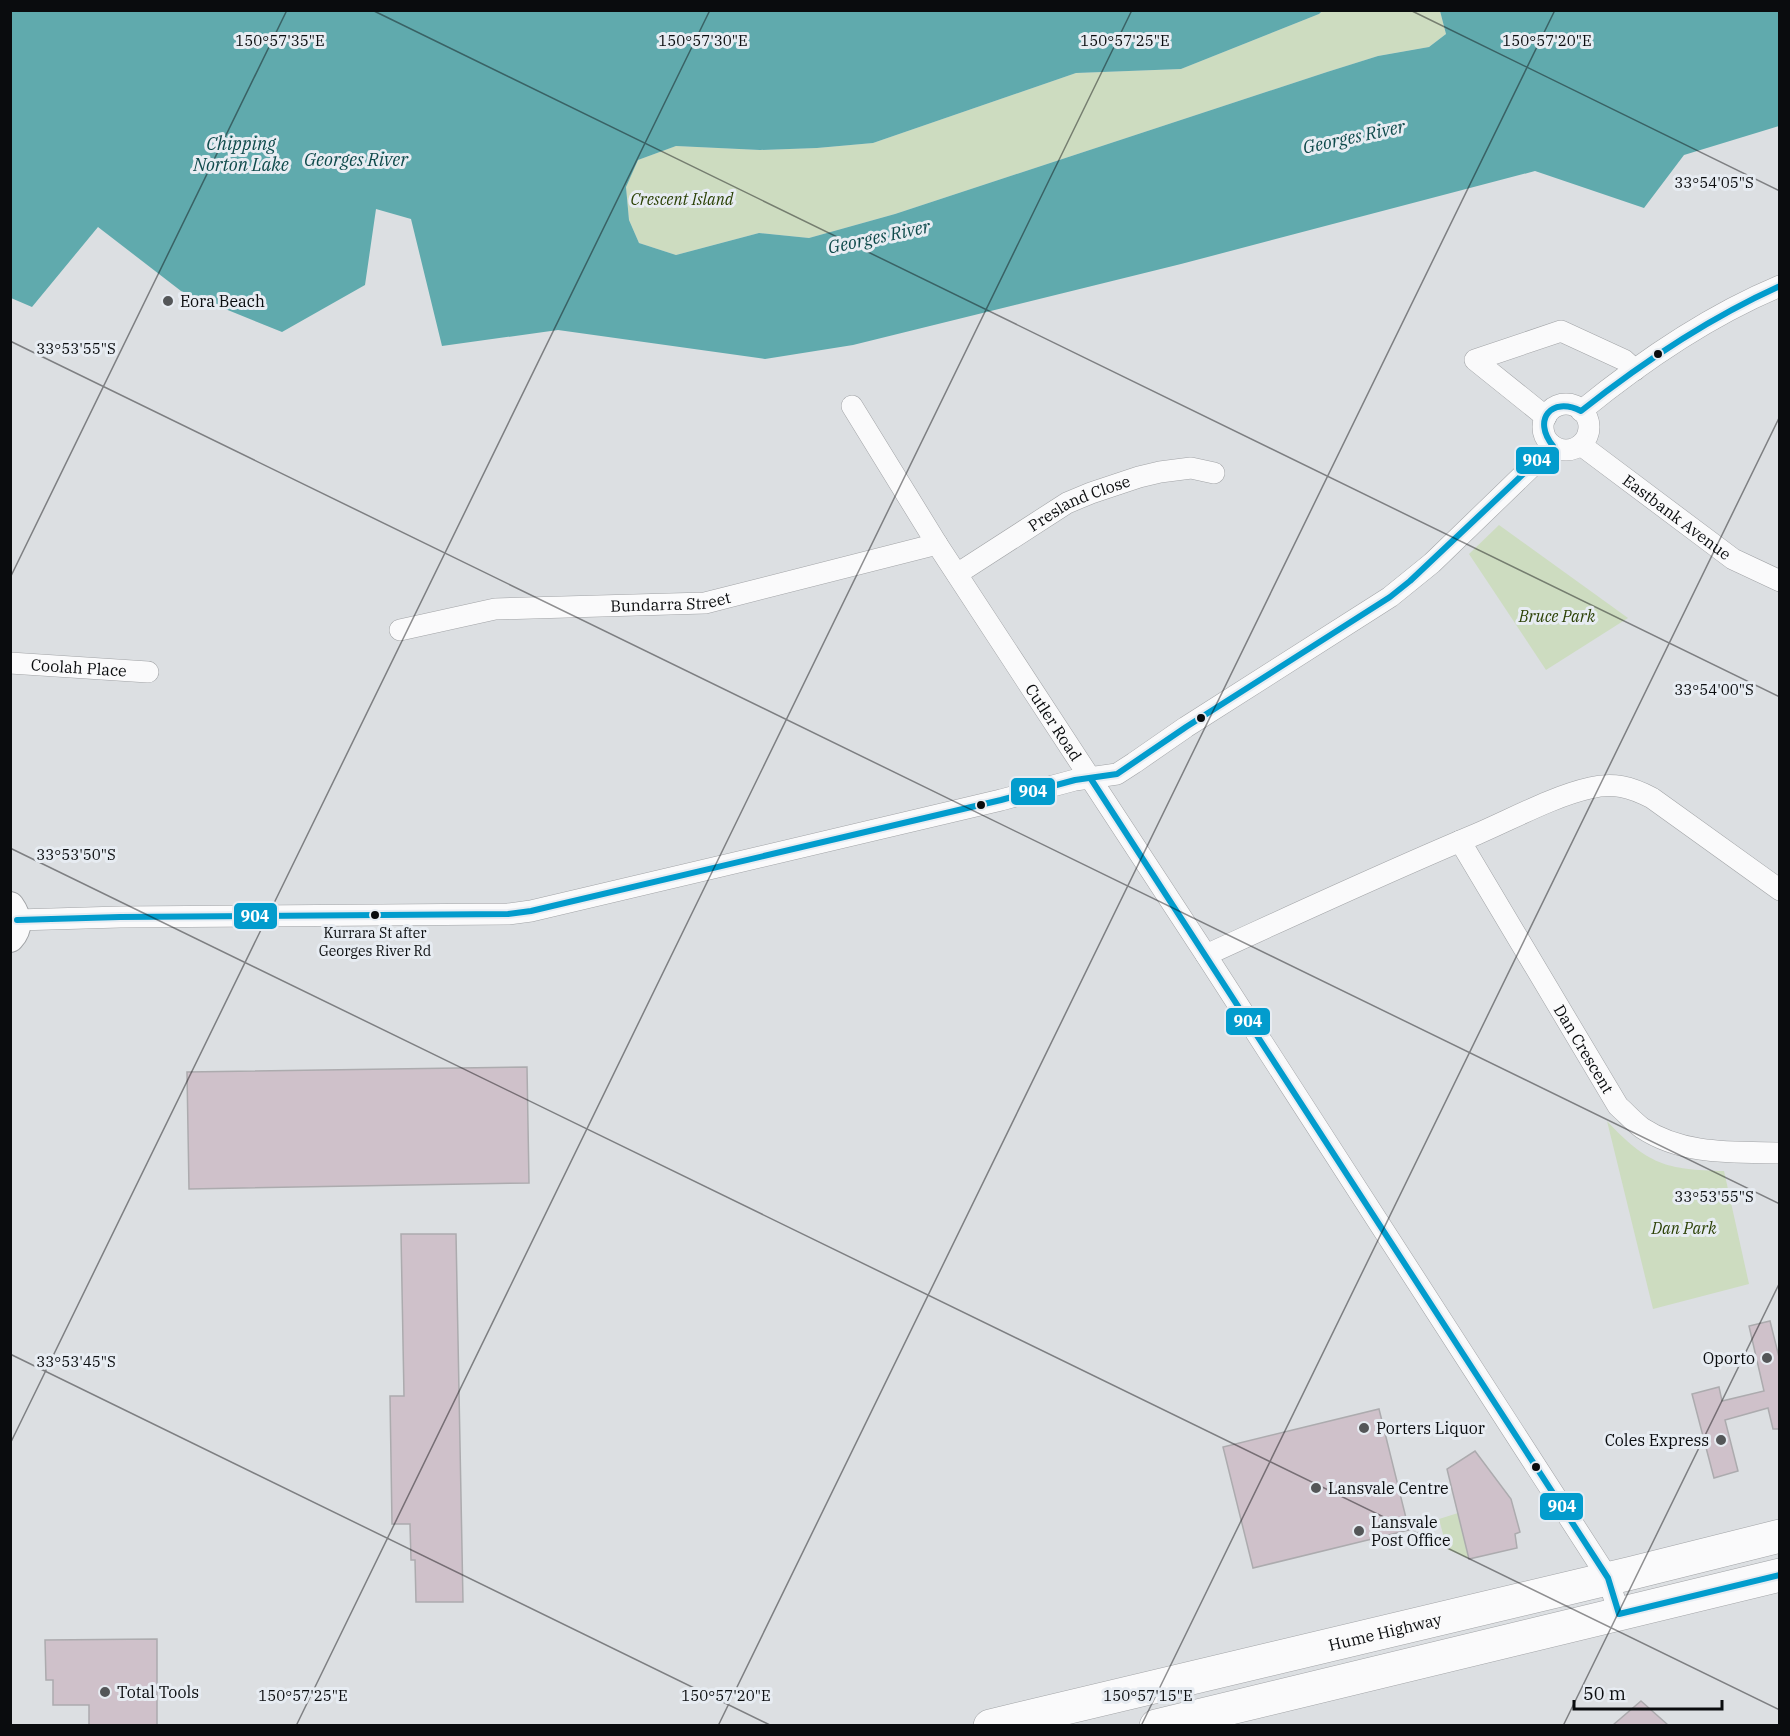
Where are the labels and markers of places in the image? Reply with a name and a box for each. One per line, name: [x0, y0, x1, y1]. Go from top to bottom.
place label: Eora Beach: [180, 291, 265, 311]
marker: Eora Beach: [161, 294, 175, 308]
unlabelled marker: [1652, 348, 1664, 360]
unlabelled marker: [1195, 712, 1207, 724]
unlabelled marker: [975, 799, 987, 811]
marker: Kurrara St after Georges River Rd: [369, 909, 381, 921]
place label: Kurrara St after Georges River Rd: [319, 924, 432, 960]
place label: Oporto: [1703, 1348, 1755, 1368]
marker: Oporto: [1760, 1351, 1774, 1365]
place label: Porters Liquor: [1376, 1418, 1485, 1438]
marker: Porters Liquor: [1357, 1421, 1371, 1435]
place label: Coles Express: [1605, 1430, 1709, 1450]
marker: Coles Express: [1714, 1433, 1728, 1447]
unlabelled marker: [1530, 1461, 1542, 1473]
place label: Lansvale Centre: [1328, 1478, 1449, 1498]
marker: Lansvale Centre: [1309, 1481, 1323, 1495]
place label: Lansvale Post Office: [1371, 1512, 1451, 1550]
marker: Lansvale Post Office: [1352, 1524, 1366, 1538]
place label: Total Tools: [117, 1682, 199, 1702]
marker: Total Tools: [98, 1685, 112, 1699]

